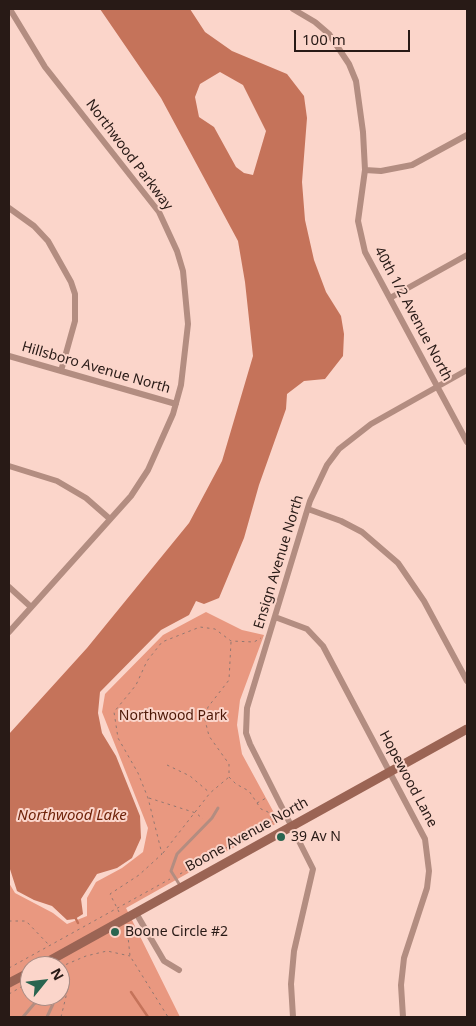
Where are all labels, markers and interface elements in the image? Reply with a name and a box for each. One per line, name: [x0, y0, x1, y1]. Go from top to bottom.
scale bar: [296, 20, 412, 52]
text: 100 m: [302, 29, 346, 49]
street label: Northwood Parkway: [82, 96, 176, 214]
street label: 40th 1/2 Avenue North: [370, 244, 456, 384]
street label: Hillsboro Avenue North: [20, 339, 172, 397]
street label: Ensign Avenue North: [251, 493, 307, 631]
park label: Northwood Park: [119, 708, 227, 724]
street label: Hopewood Lane: [375, 728, 441, 830]
street label: Boone Avenue North: [183, 794, 311, 876]
water label: Northwood Lake: [17, 807, 127, 825]
place label: 39 Av N: [291, 829, 341, 845]
marker: 39 Av N: [275, 831, 287, 843]
place label: Boone Circle #2: [125, 924, 228, 940]
marker: Boone Circle #2: [109, 926, 121, 938]
north arrow: [20, 956, 70, 1006]
text: N: [47, 964, 69, 984]

